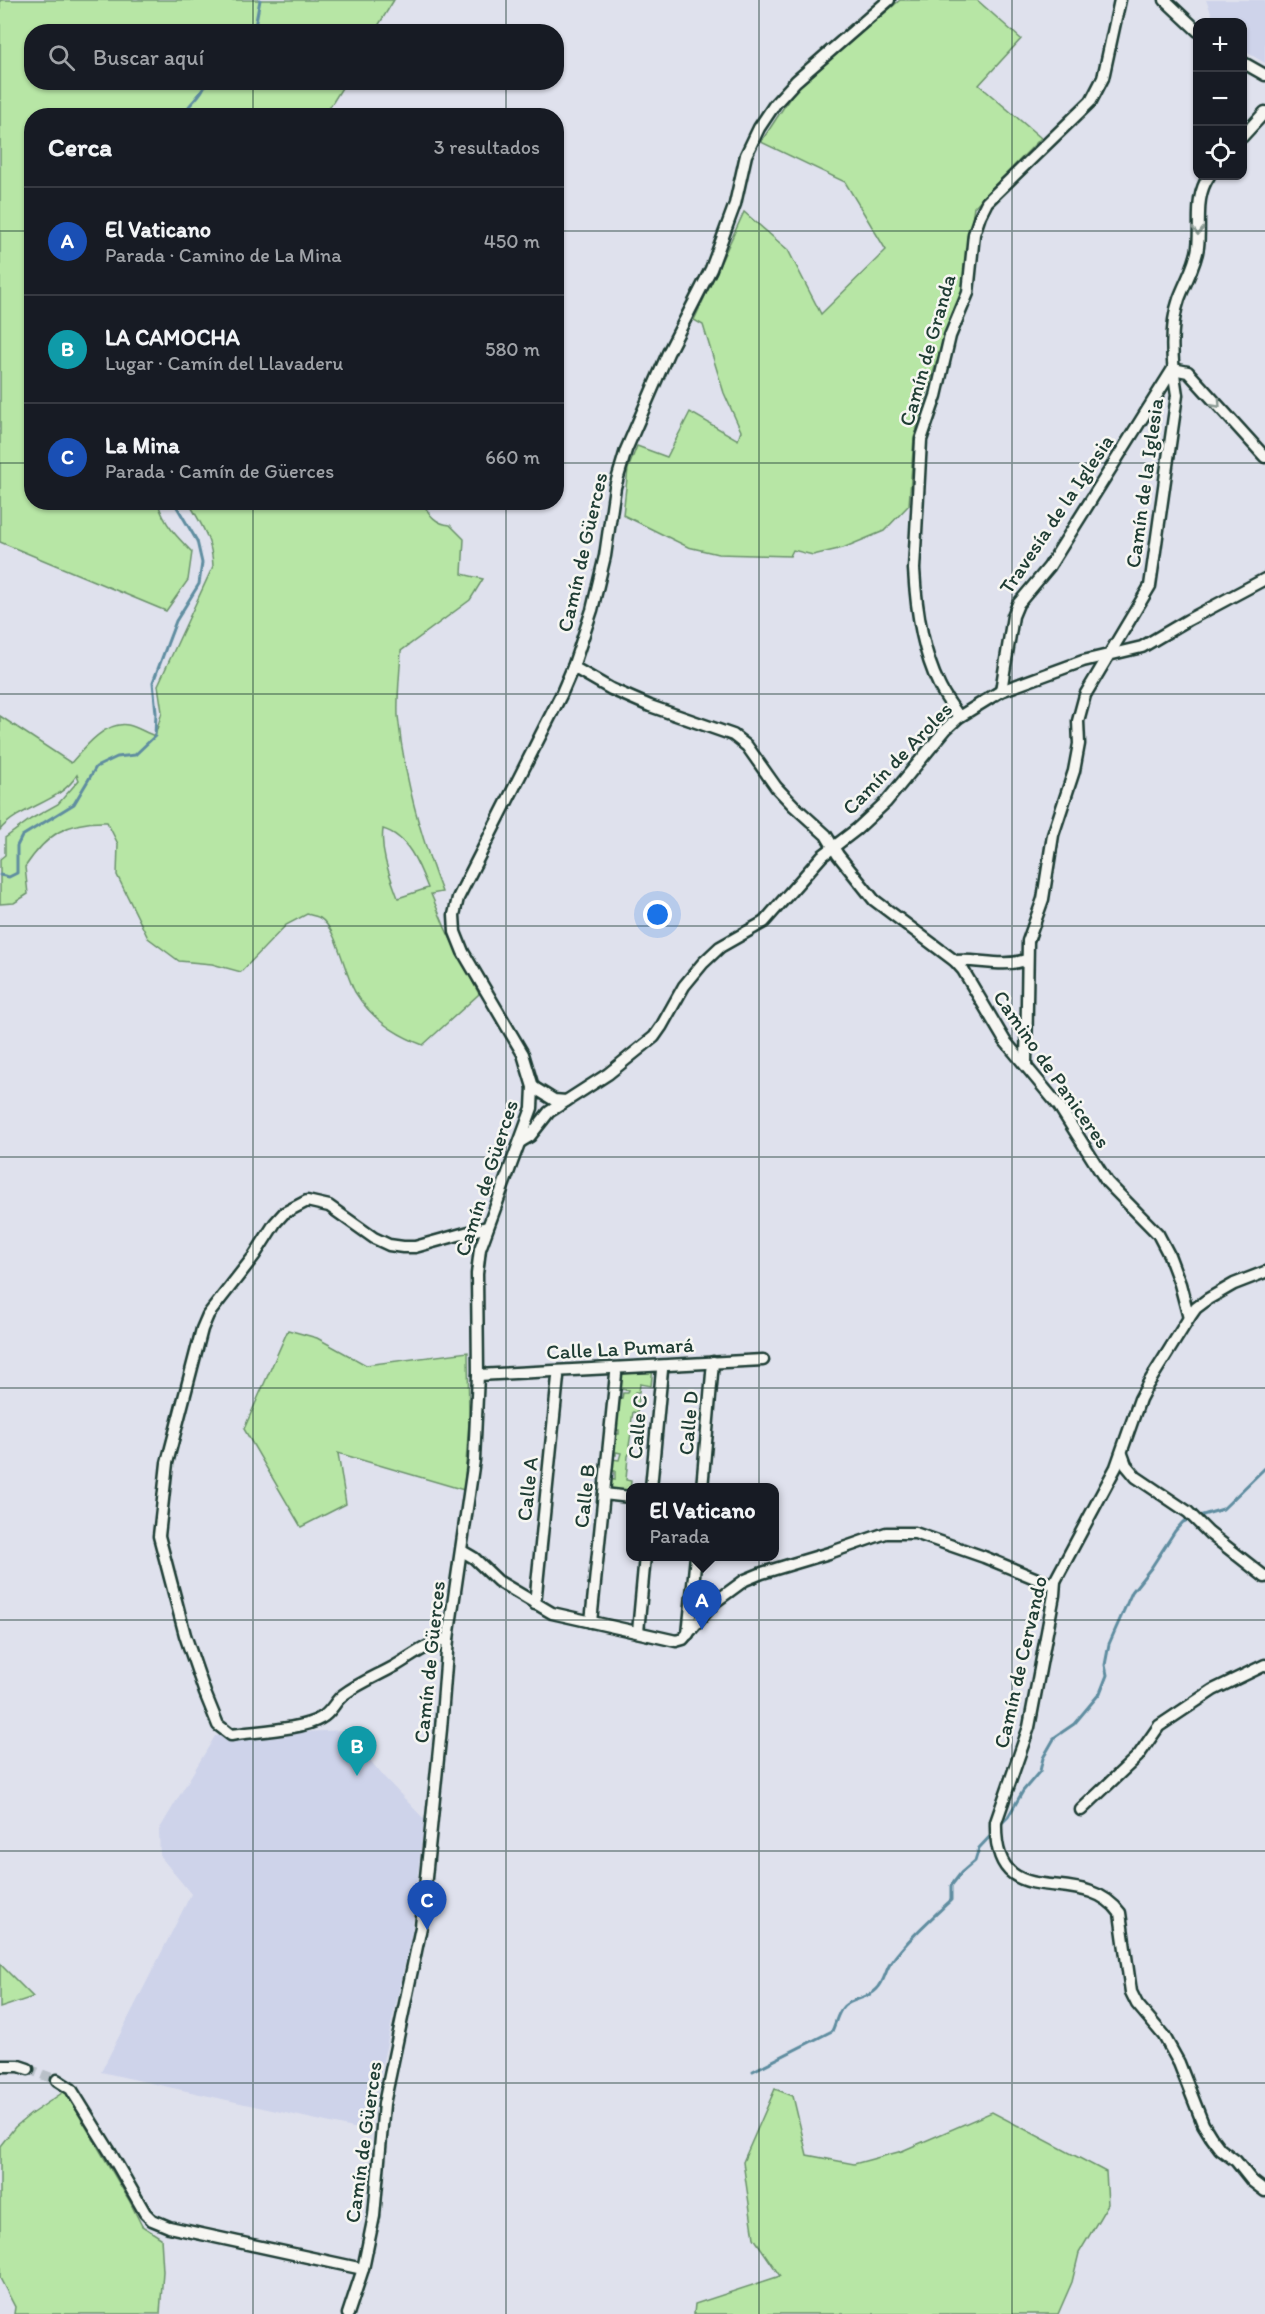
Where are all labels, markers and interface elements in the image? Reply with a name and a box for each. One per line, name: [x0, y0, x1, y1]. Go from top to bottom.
map controls: [1193, 18, 1247, 180]
button: +: [1193, 18, 1247, 72]
search box: [24, 24, 564, 90]
icon: search: [45, 41, 78, 74]
text: Buscar aquí: [93, 44, 204, 71]
button: −: [1193, 72, 1247, 126]
button: locate: [1193, 126, 1247, 180]
text: Cerca: [48, 131, 112, 163]
text: 3 resultados: [434, 135, 540, 159]
text: El Vaticano: [105, 216, 211, 243]
one-way arrow: [1192, 227, 1204, 236]
text: A: [61, 229, 74, 253]
text: 450 m: [484, 229, 540, 253]
text: Parada · Camino de La Mina: [105, 243, 342, 267]
street label: Camín de Granda: [893, 271, 961, 429]
text: LA CAMOCHA: [105, 324, 240, 351]
text: B: [61, 337, 74, 361]
text: 580 m: [485, 337, 540, 361]
text: Lugar · Camín del Llavaderu: [105, 351, 343, 375]
street label: Camín de la Iglesia: [1120, 396, 1168, 569]
one-way arrow: [1210, 397, 1221, 407]
street label: Travesía de la Iglesia: [993, 430, 1119, 598]
text: La Mina: [105, 432, 180, 459]
text: C: [61, 445, 74, 469]
text: 660 m: [485, 445, 540, 469]
text: Parada · Camín de Güerces: [105, 459, 334, 483]
street label: Camín de Güerces: [551, 470, 613, 634]
street label: Camín de Aroles: [837, 696, 957, 820]
your location: [643, 900, 672, 929]
street label: Camino de Paniceres: [988, 985, 1116, 1153]
street label: Camín de Güerces: [449, 1097, 523, 1259]
street label: Calle La Pumará: [545, 1332, 695, 1364]
street label: Calle D: [673, 1390, 703, 1456]
street label: Calle C: [622, 1394, 652, 1460]
street label: Calle A: [511, 1455, 543, 1522]
street label: Calle B: [568, 1463, 600, 1529]
popup: [626, 1483, 779, 1561]
text: El Vaticano: [649, 1497, 756, 1524]
text: Parada: [649, 1524, 710, 1548]
street label: Camín de Cervando: [988, 1573, 1052, 1751]
street label: Camín de Güerces: [408, 1580, 450, 1744]
pin: A: [682, 1580, 722, 1630]
pin: B: [338, 1726, 376, 1776]
pin: C: [408, 1880, 446, 1930]
street label: Camín de Güerces: [339, 2059, 387, 2225]

